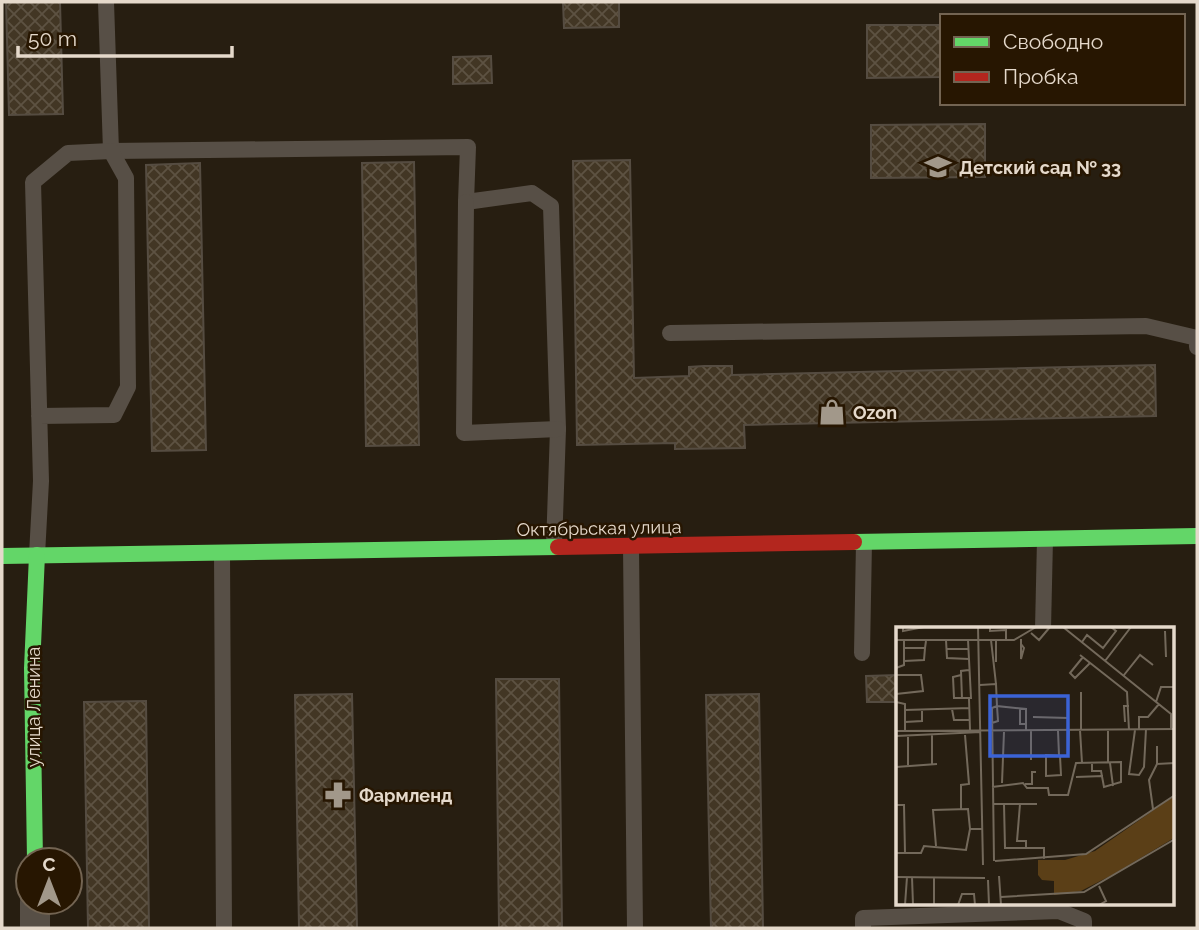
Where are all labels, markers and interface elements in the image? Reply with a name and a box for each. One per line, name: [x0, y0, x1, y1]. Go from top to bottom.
scale bar: [18, 14, 231, 58]
legend: [940, 14, 1185, 105]
text: 50 m: [28, 26, 77, 51]
text: Свободно: [1003, 29, 1103, 54]
text: Пробка: [1003, 64, 1079, 89]
school or university icon: Детский сад № 33: [923, 152, 953, 182]
place label: Детский сад № 33: [959, 157, 1121, 178]
shop icon: Ozon: [817, 397, 847, 427]
place label: Ozon: [853, 402, 897, 423]
street label: Октябрьская улица: [516, 516, 682, 540]
inset map: [896, 627, 1174, 906]
street label: улица Ленина: [23, 647, 44, 767]
pharmacy icon: Фармленд: [323, 780, 353, 810]
place label: Фармленд: [359, 785, 452, 806]
north arrow: [14, 846, 84, 916]
text: С: [42, 853, 56, 875]

